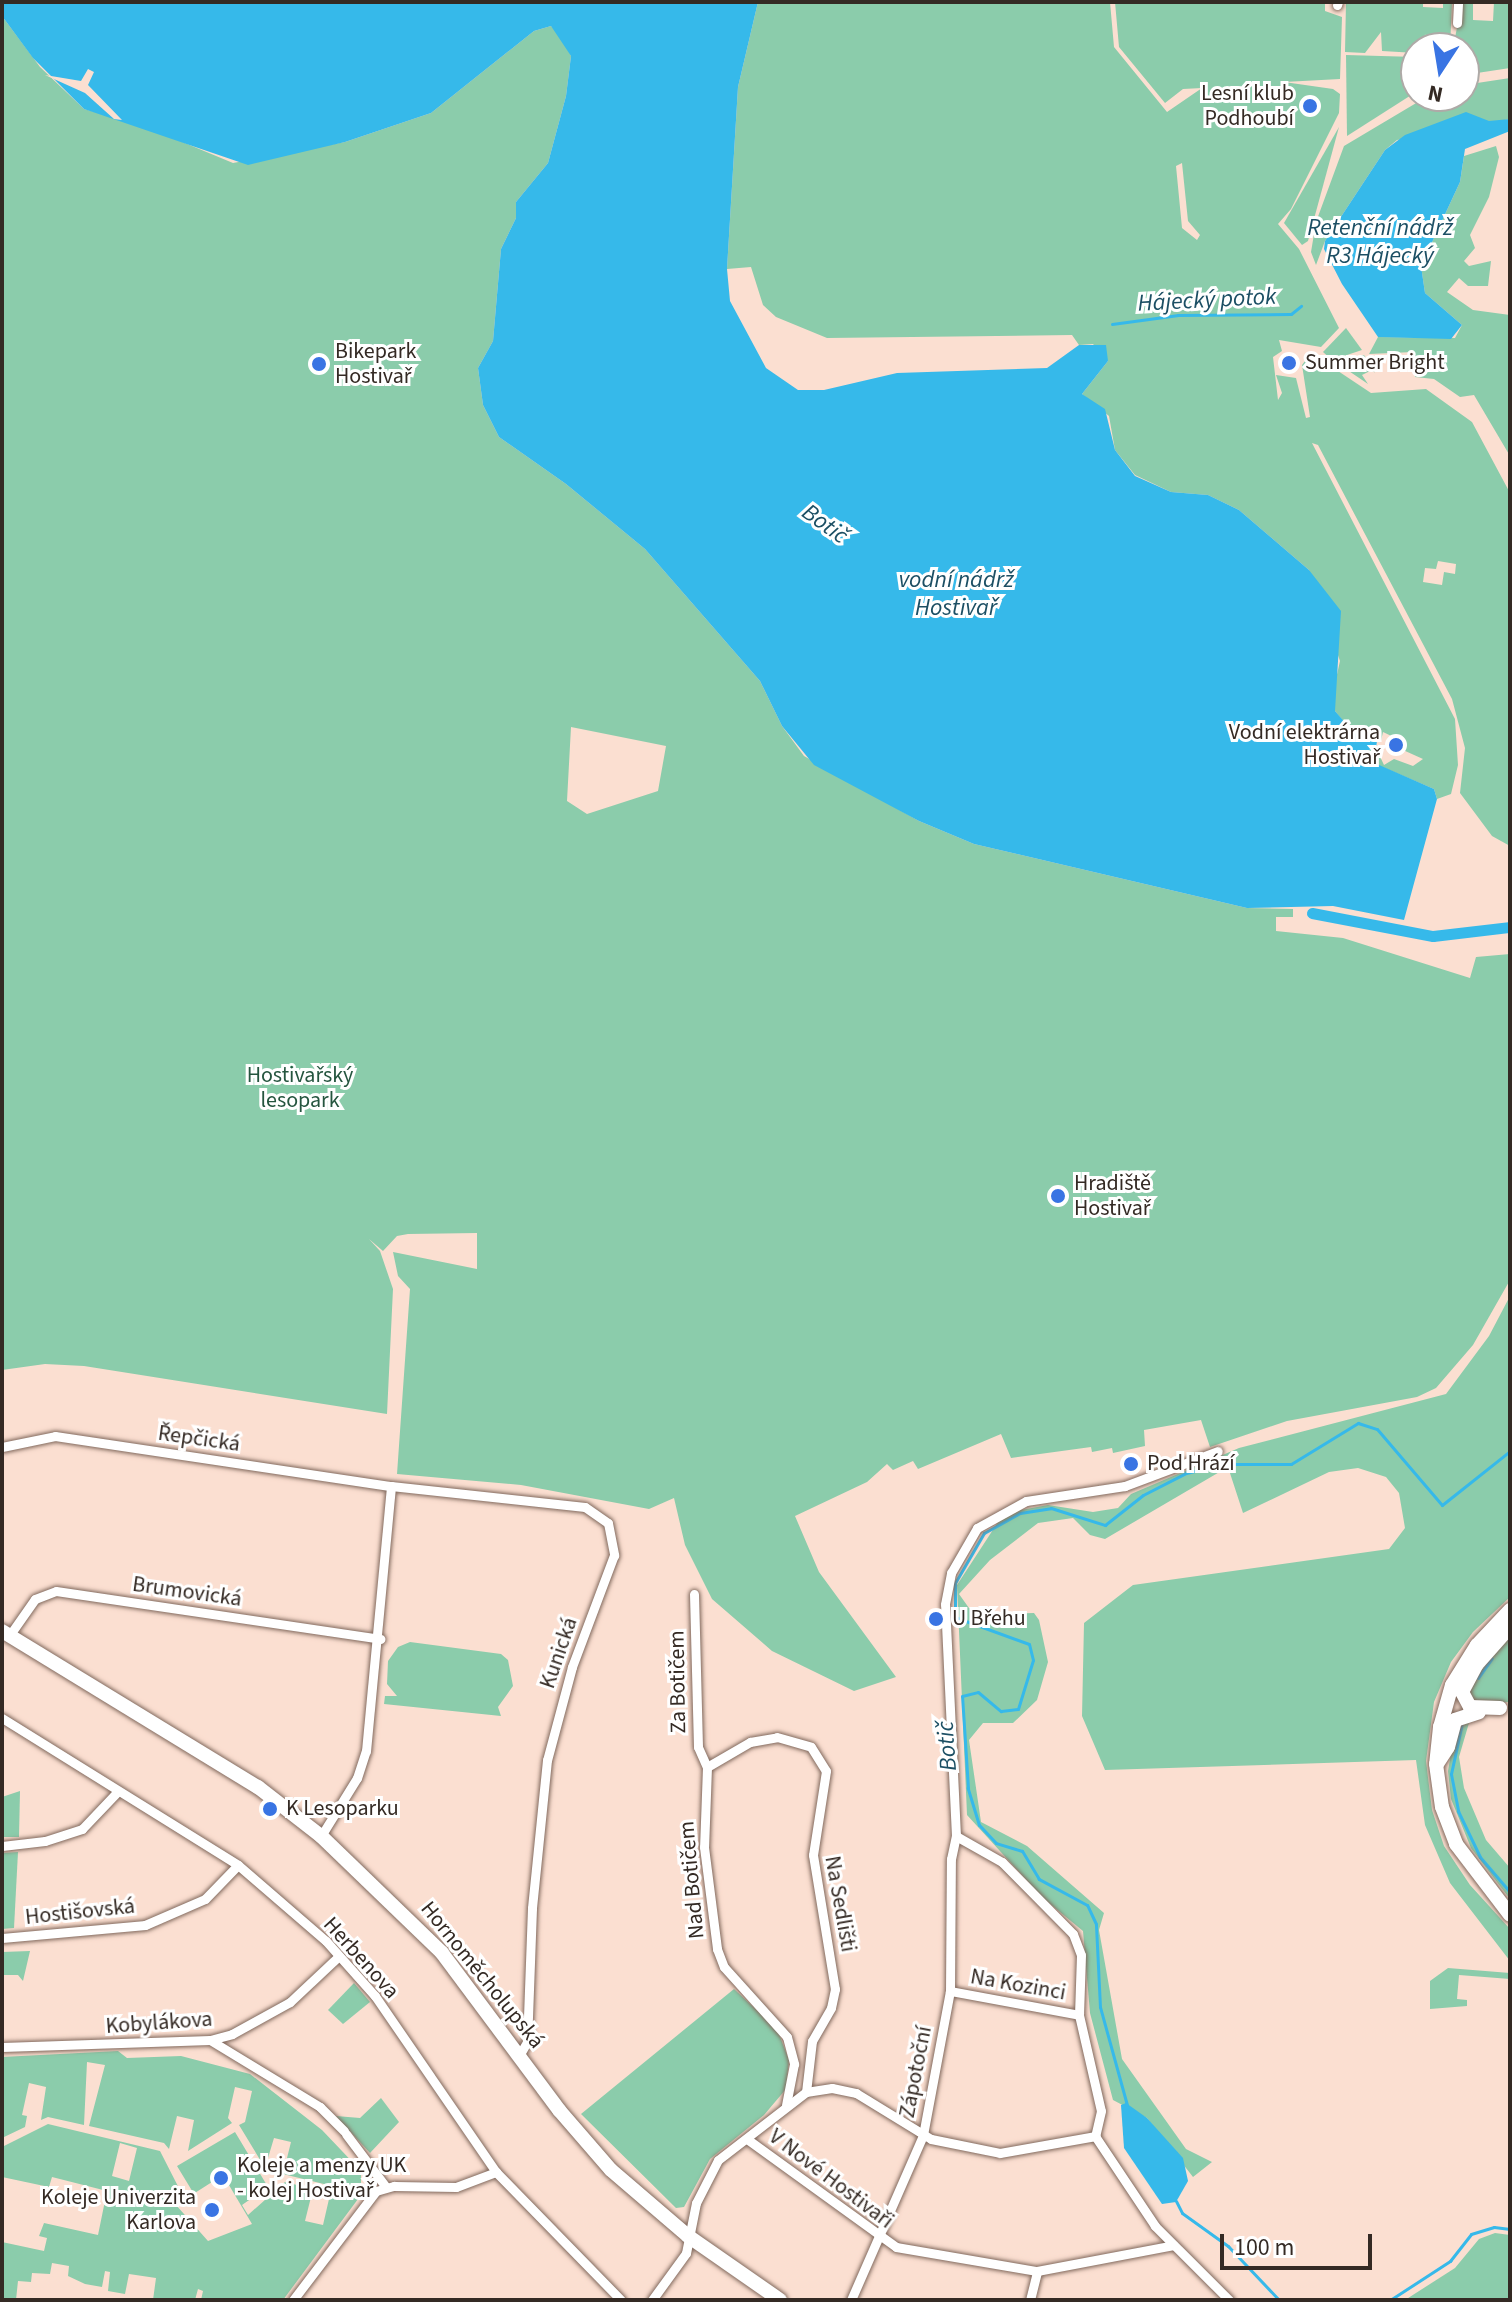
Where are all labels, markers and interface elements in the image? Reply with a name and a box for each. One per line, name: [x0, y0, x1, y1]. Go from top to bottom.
north arrow: [1400, 32, 1480, 112]
text: N: [1425, 76, 1446, 111]
place label: Lesní klub Podhoubí: [1201, 80, 1294, 132]
marker: Lesní klub Podhoubí: [1301, 97, 1319, 115]
water label: Retenční nádrž R3 Hájecký: [1307, 214, 1453, 270]
water label: Hájecký potok: [1137, 282, 1277, 318]
place label: Bikepark Hostivař: [335, 338, 416, 390]
place label: Summer Bright: [1305, 350, 1445, 376]
marker: Summer Bright: [1280, 354, 1298, 372]
marker: Bikepark Hostivař: [310, 355, 328, 373]
water label: Botič: [796, 498, 854, 550]
water label: vodní nádrž Hostivař: [898, 566, 1014, 622]
place label: Vodní elektrárna Hostivař: [1229, 719, 1380, 770]
marker: Vodní elektrárna Hostivař: [1387, 736, 1405, 754]
park label: Hostivařský lesopark: [247, 1062, 353, 1114]
place label: Hradiště Hostivař: [1074, 1170, 1151, 1222]
marker: Hradiště Hostivař: [1049, 1187, 1067, 1205]
street label: Řepčická: [156, 1420, 242, 1458]
place label: Pod Hrází: [1147, 1451, 1235, 1477]
marker: Pod Hrází: [1122, 1455, 1140, 1473]
street label: Brumovická: [131, 1571, 243, 1613]
place label: U Břehu: [952, 1606, 1026, 1632]
marker: U Břehu: [927, 1610, 945, 1628]
street label: Kunická: [535, 1614, 583, 1692]
street label: Za Botičem: [664, 1630, 692, 1734]
water label: Botič: [931, 1720, 963, 1772]
place label: K Lesoparku: [286, 1796, 399, 1822]
marker: K Lesoparku: [261, 1800, 279, 1818]
street label: Nad Botičem: [674, 1820, 710, 1940]
street label: Na Sedlišti: [819, 1854, 861, 1954]
street label: Hostišovská: [24, 1893, 136, 1931]
street label: Hornoměcholupská: [415, 1896, 549, 2054]
street label: Herbenova: [317, 1912, 405, 2004]
street label: Na Kozinci: [968, 1964, 1068, 2006]
street label: Kobylákova: [105, 2006, 213, 2040]
street label: Zápotoční: [894, 2024, 938, 2120]
street label: V Nové Hostivaři: [764, 2124, 898, 2234]
place label: Koleje a menzy UK - kolej Hostivař: [237, 2152, 406, 2204]
marker: Koleje a menzy UK - kolej Hostivař: [212, 2169, 230, 2187]
place label: Koleje Univerzita Karlova: [41, 2184, 196, 2236]
marker: Koleje Univerzita Karlova: [203, 2201, 221, 2219]
scale bar: [1224, 2218, 1376, 2268]
text: 100 m: [1234, 2230, 1294, 2265]

